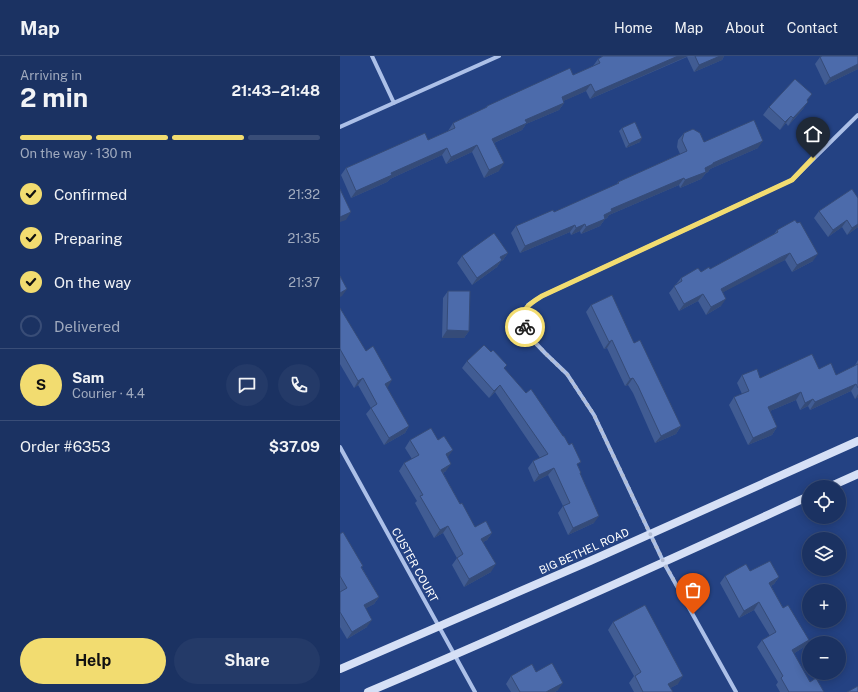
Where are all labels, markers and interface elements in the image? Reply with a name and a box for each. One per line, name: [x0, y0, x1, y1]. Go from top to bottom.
text: Map: [20, 17, 60, 39]
text: Home: [614, 20, 653, 36]
text: Map: [675, 20, 703, 36]
text: About: [725, 20, 765, 36]
text: Contact: [787, 20, 838, 36]
text: Arriving in: [20, 68, 82, 83]
text: 2 min: [20, 82, 88, 113]
text: 21:43–21:48: [232, 82, 320, 99]
pin: [796, 117, 830, 158]
icon: home: [802, 123, 824, 145]
text: On the way · 130 m: [20, 146, 132, 161]
icon: check: [20, 183, 42, 205]
text: Confirmed: [54, 186, 127, 203]
text: 21:32: [288, 187, 320, 202]
icon: check: [20, 227, 42, 249]
text: Preparing: [54, 230, 123, 247]
text: 21:35: [288, 231, 320, 246]
icon: check: [20, 271, 42, 293]
text: On the way: [54, 274, 131, 291]
text: 21:37: [288, 275, 320, 290]
courier: [505, 307, 545, 347]
icon: bike: [514, 316, 536, 338]
text: Delivered: [54, 318, 120, 335]
button: chat: [226, 364, 268, 406]
button: phone: [278, 364, 320, 406]
text: Sam: [72, 369, 104, 386]
text: S: [36, 376, 46, 393]
text: Courier · 4.4: [72, 386, 145, 401]
text: Order #6353: [20, 438, 110, 455]
text: $37.09: [269, 438, 320, 455]
map controls: [802, 480, 846, 680]
button: locate: [802, 480, 846, 524]
street label: CUSTER COURT: [390, 526, 441, 605]
street label: BIG BETHEL ROAD: [537, 526, 631, 576]
button: layers: [802, 532, 846, 576]
pin: [676, 573, 710, 614]
icon: bag: [682, 579, 704, 601]
button: +: [802, 584, 846, 628]
button: −: [802, 636, 846, 680]
button: Help: [20, 638, 166, 684]
button: Share: [174, 638, 320, 684]

